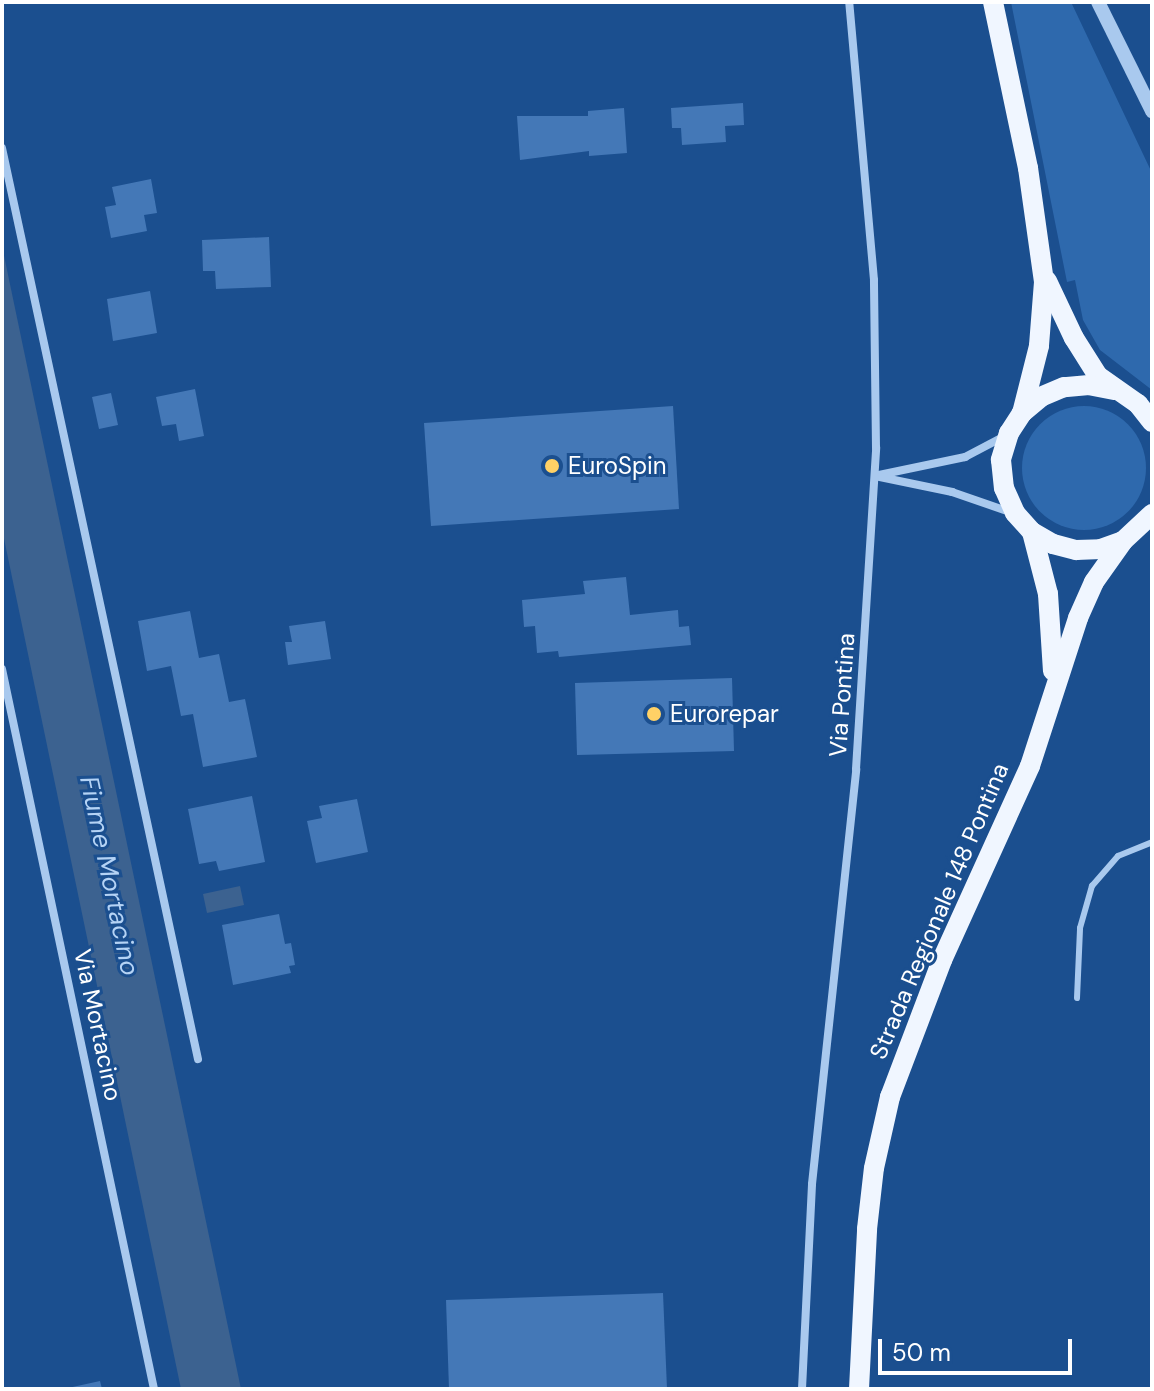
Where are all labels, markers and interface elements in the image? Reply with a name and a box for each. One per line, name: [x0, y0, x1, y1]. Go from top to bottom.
place label: EuroSpin: [568, 452, 666, 480]
marker: EuroSpin: [543, 457, 561, 475]
street label: Via Pontina: [823, 632, 861, 758]
place label: Eurorepar: [670, 700, 779, 728]
marker: Eurorepar: [645, 705, 663, 723]
street label: Strada Regionale 148 Pontina: [863, 759, 1015, 1063]
water label: Fiume Mortacino: [73, 773, 145, 979]
street label: Via Mortacino: [68, 946, 128, 1104]
scale bar: [882, 1323, 1076, 1373]
text: 50 m: [892, 1337, 951, 1368]

